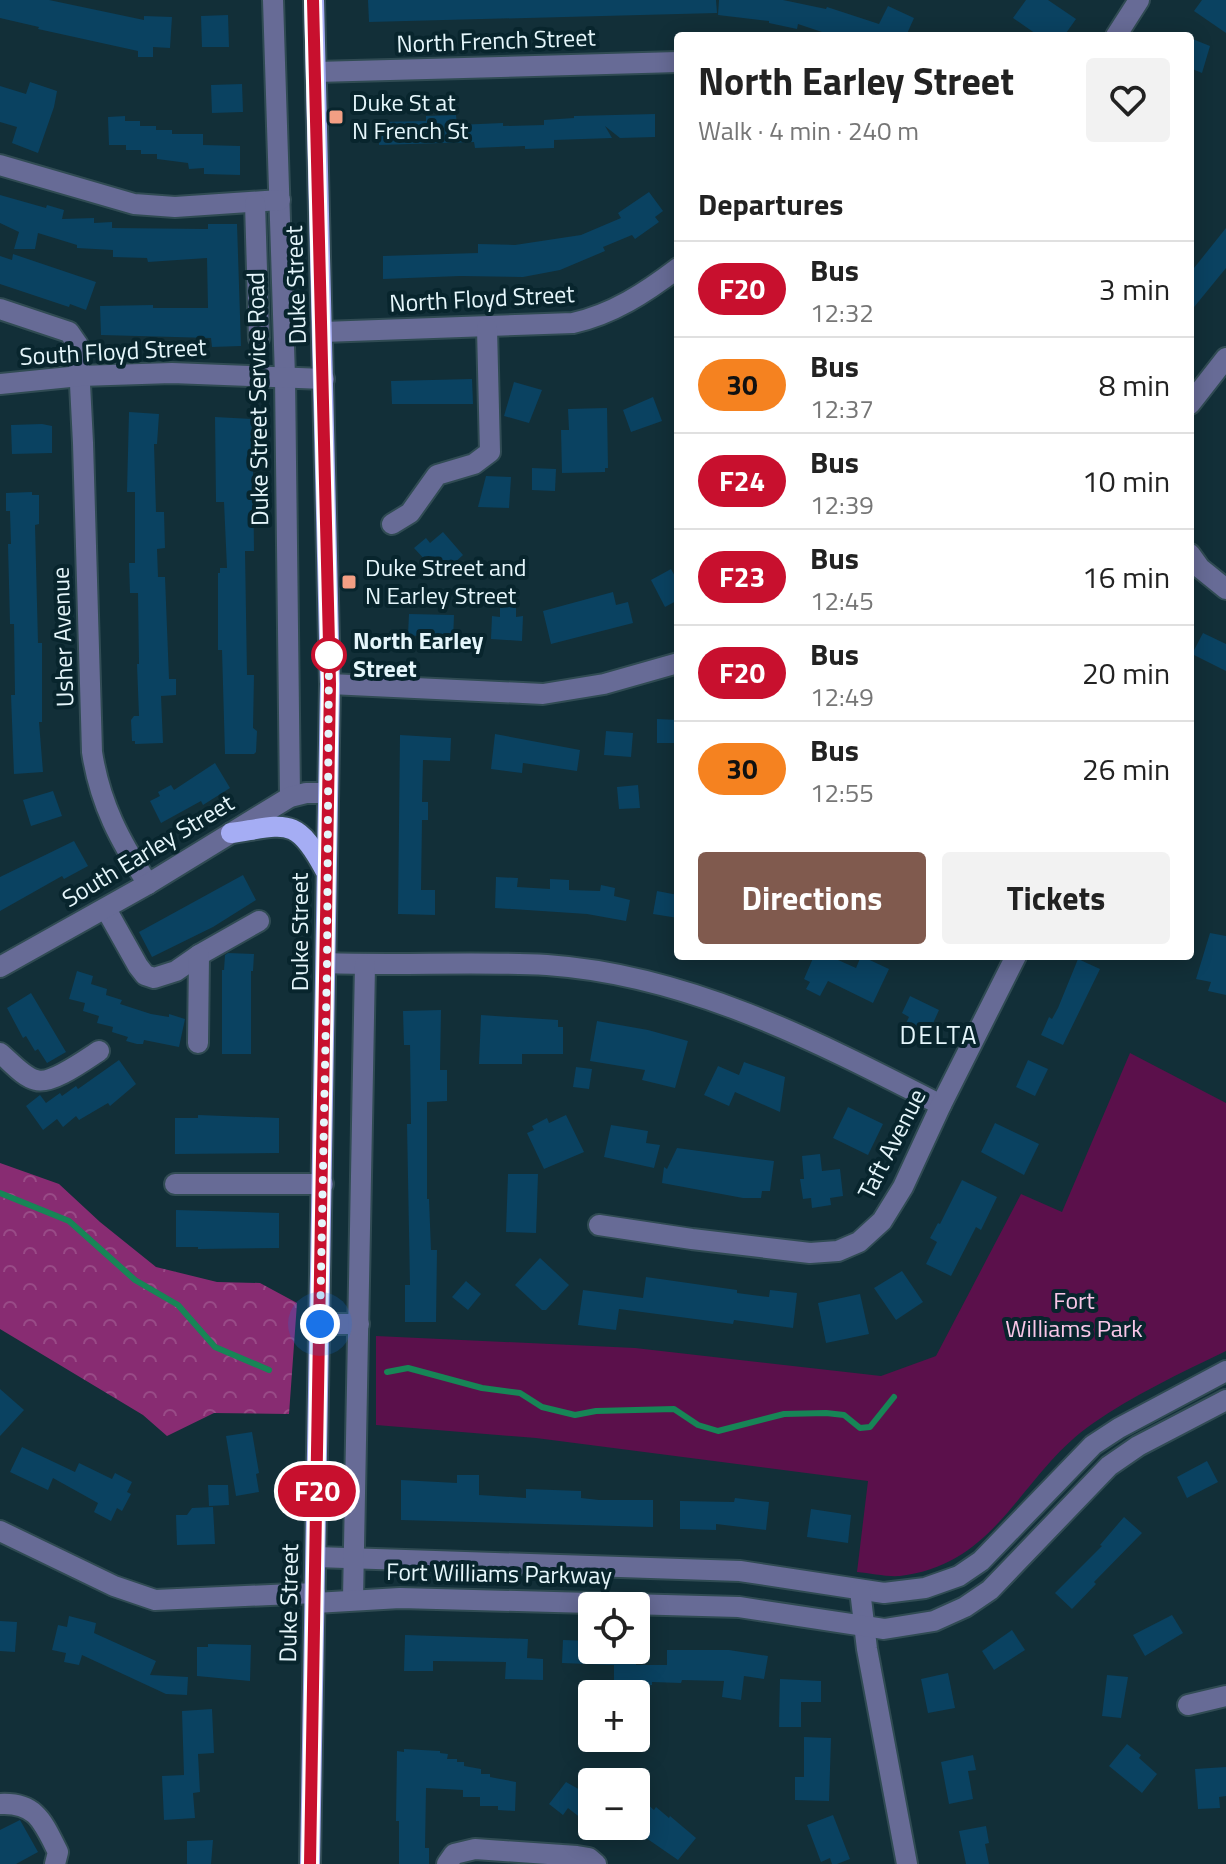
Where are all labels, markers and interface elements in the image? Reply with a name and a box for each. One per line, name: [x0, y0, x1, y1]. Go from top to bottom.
street label: North French Street: [396, 19, 597, 61]
text: North Earley Street: [698, 52, 1014, 110]
button: heart: [1086, 58, 1170, 142]
place label: Duke St at N French St: [352, 84, 469, 148]
marker: Duke St at N French St: [327, 108, 345, 126]
text: Walk · 4 min · 240 m: [698, 111, 919, 150]
text: Departures: [698, 181, 843, 227]
street label: Duke Street: [275, 225, 315, 345]
text: Bus: [810, 247, 859, 293]
text: 3 min: [1099, 266, 1170, 312]
text: F20: [719, 267, 765, 310]
street label: Duke Street Service Road: [237, 272, 277, 526]
street label: North Floyd Street: [388, 275, 576, 321]
text: 12:32: [810, 293, 874, 332]
street label: South Floyd Street: [19, 328, 208, 374]
text: Bus: [810, 343, 859, 389]
text: 8 min: [1099, 362, 1170, 408]
text: 30: [726, 363, 758, 406]
text: 12:37: [810, 389, 874, 428]
text: Bus: [810, 439, 859, 485]
text: 10 min: [1082, 458, 1170, 504]
text: F24: [719, 459, 765, 502]
text: 12:39: [810, 485, 874, 524]
text: Bus: [810, 535, 859, 581]
place label: Duke Street and N Earley Street: [365, 549, 527, 613]
text: 16 min: [1082, 554, 1170, 600]
text: F23: [719, 555, 765, 598]
street label: Usher Avenue: [42, 566, 82, 708]
marker: Duke Street and N Earley Street: [340, 573, 358, 591]
text: 12:45: [810, 581, 874, 620]
place label: North Earley Street: [353, 622, 484, 686]
text: Bus: [810, 631, 859, 677]
marker: North Earley Street: [312, 638, 346, 672]
text: 20 min: [1082, 650, 1170, 696]
text: F20: [719, 651, 765, 694]
text: 12:49: [810, 677, 874, 716]
text: Bus: [810, 727, 859, 773]
text: 26 min: [1082, 746, 1170, 792]
text: 30: [726, 747, 758, 790]
text: 12:55: [810, 773, 874, 812]
street label: South Earley Street: [55, 784, 241, 916]
button: Directions: [698, 852, 926, 944]
button: Tickets: [942, 852, 1170, 944]
street label: Duke Street: [281, 872, 317, 991]
district label: DELTA: [899, 1015, 979, 1054]
street label: Taft Avenue: [848, 1082, 934, 1205]
park label: Fort Williams Park: [1005, 1282, 1143, 1346]
your location: [300, 1304, 340, 1344]
line badge: F20: [271, 1465, 363, 1517]
text: F20: [294, 1469, 340, 1512]
street label: Duke Street: [269, 1543, 307, 1663]
street label: Fort Williams Parkway: [386, 1553, 613, 1593]
map controls: [578, 1592, 650, 1840]
button: locate: [578, 1592, 650, 1664]
button: +: [578, 1680, 650, 1752]
button: −: [578, 1768, 650, 1840]

